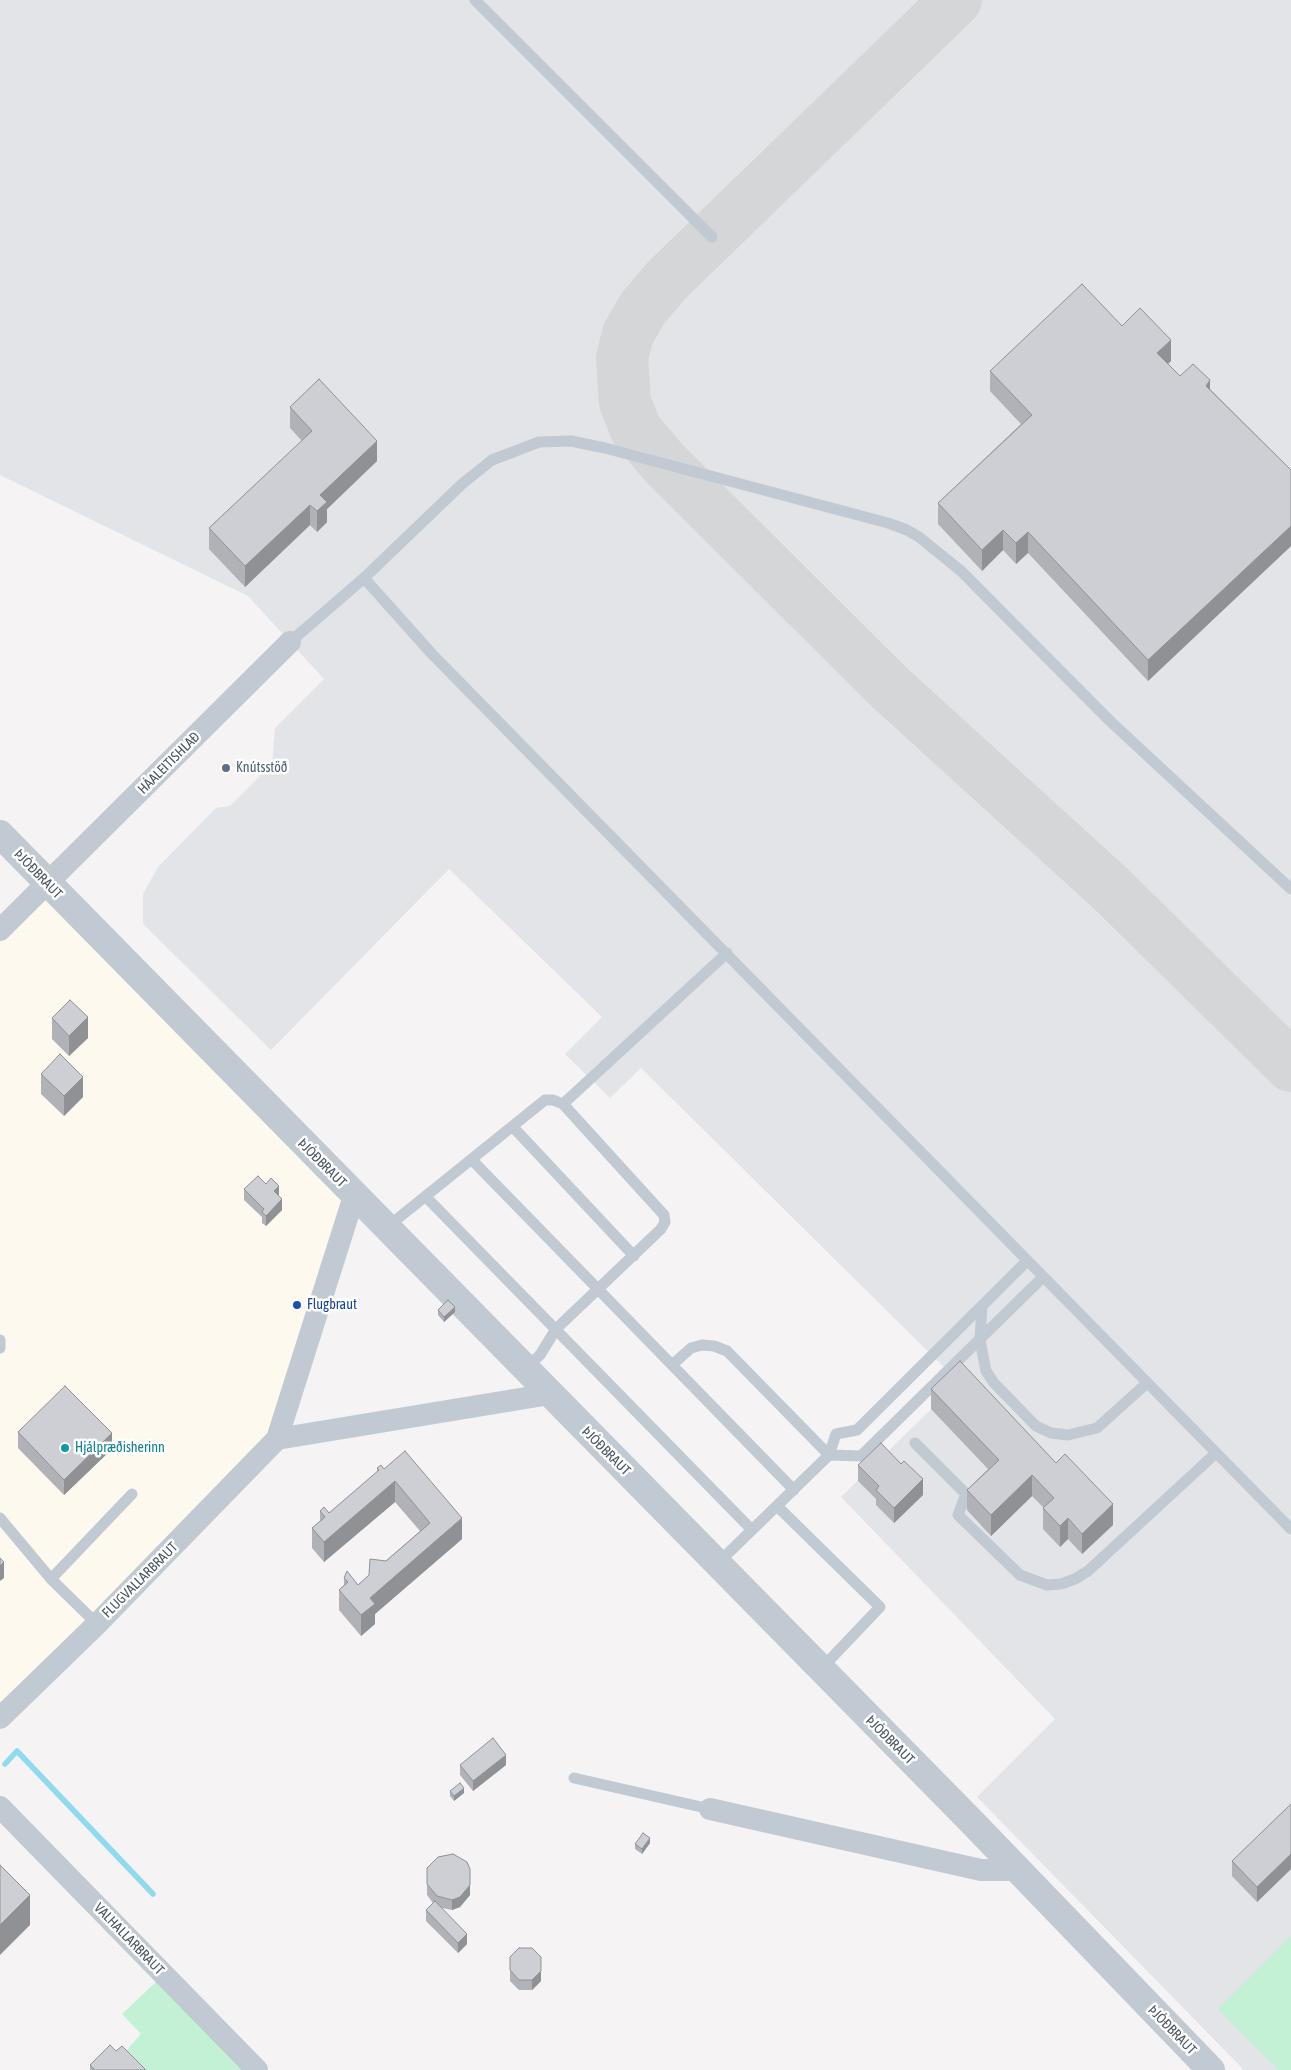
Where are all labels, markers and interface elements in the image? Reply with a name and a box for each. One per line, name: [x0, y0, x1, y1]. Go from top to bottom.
street label: HÁALEITISHLAÐ: [135, 729, 203, 797]
place label: Knútsstöð: [236, 760, 287, 776]
marker: Knútsstöð: [220, 762, 232, 774]
street label: ÞJÓÐBRAUT: [10, 846, 66, 902]
street label: ÞJÓÐBRAUT: [294, 1135, 350, 1191]
place label: Flugbraut: [307, 1297, 357, 1313]
marker: Flugbraut: [291, 1299, 303, 1311]
street label: ÞJÓÐBRAUT: [578, 1423, 634, 1479]
place label: Hjálpræðisherinn: [75, 1440, 165, 1456]
marker: Hjálpræðisherinn: [59, 1442, 71, 1454]
street label: FLUGVALLARBRAUT: [99, 1539, 181, 1621]
street label: ÞJÓÐBRAUT: [862, 1712, 918, 1768]
street label: VALHALLARBRAUT: [90, 1900, 168, 1978]
street label: ÞJÓÐBRAUT: [1144, 2002, 1200, 2058]

